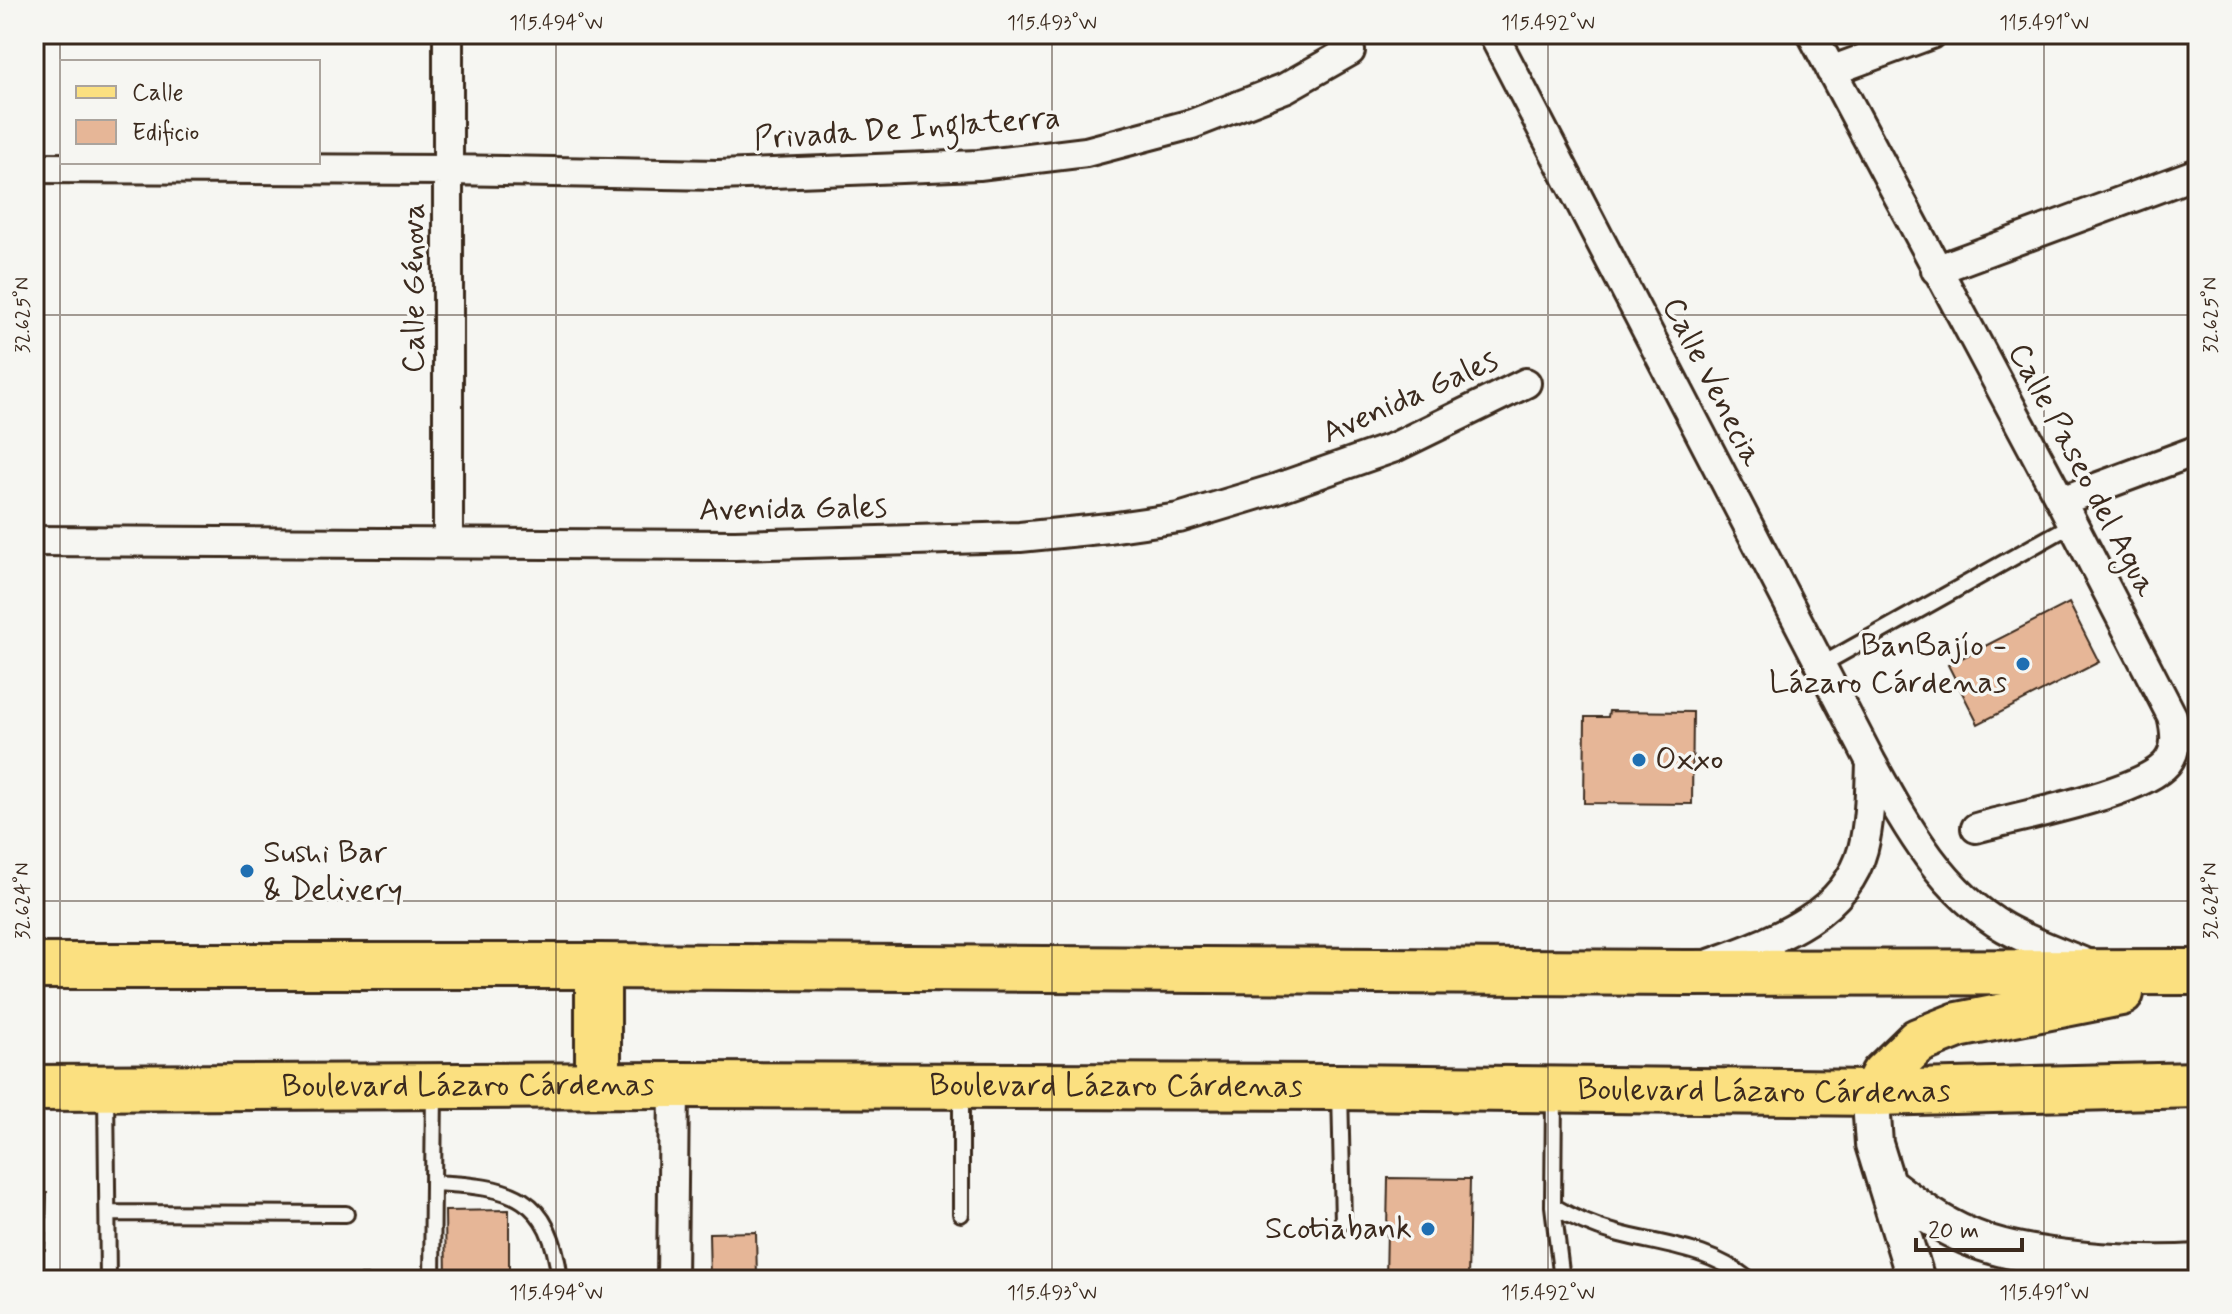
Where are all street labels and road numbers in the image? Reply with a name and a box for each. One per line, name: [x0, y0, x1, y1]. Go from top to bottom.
street label: Privada De Inglaterra: [752, 97, 1062, 164]
street label: Calle Génova: [393, 203, 435, 373]
street label: Calle Venecia: [1651, 290, 1773, 474]
street label: Calle Paseo del Agua: [1996, 336, 2167, 606]
street label: Avenida Gales: [1315, 340, 1505, 454]
street label: Avenida Gales: [698, 486, 888, 532]
street label: Boulevard Lázaro Cárdenas: [281, 1064, 655, 1108]
street label: Boulevard Lázaro Cárdenas: [929, 1065, 1303, 1108]
street label: Boulevard Lázaro Cárdenas: [1577, 1069, 1951, 1114]

